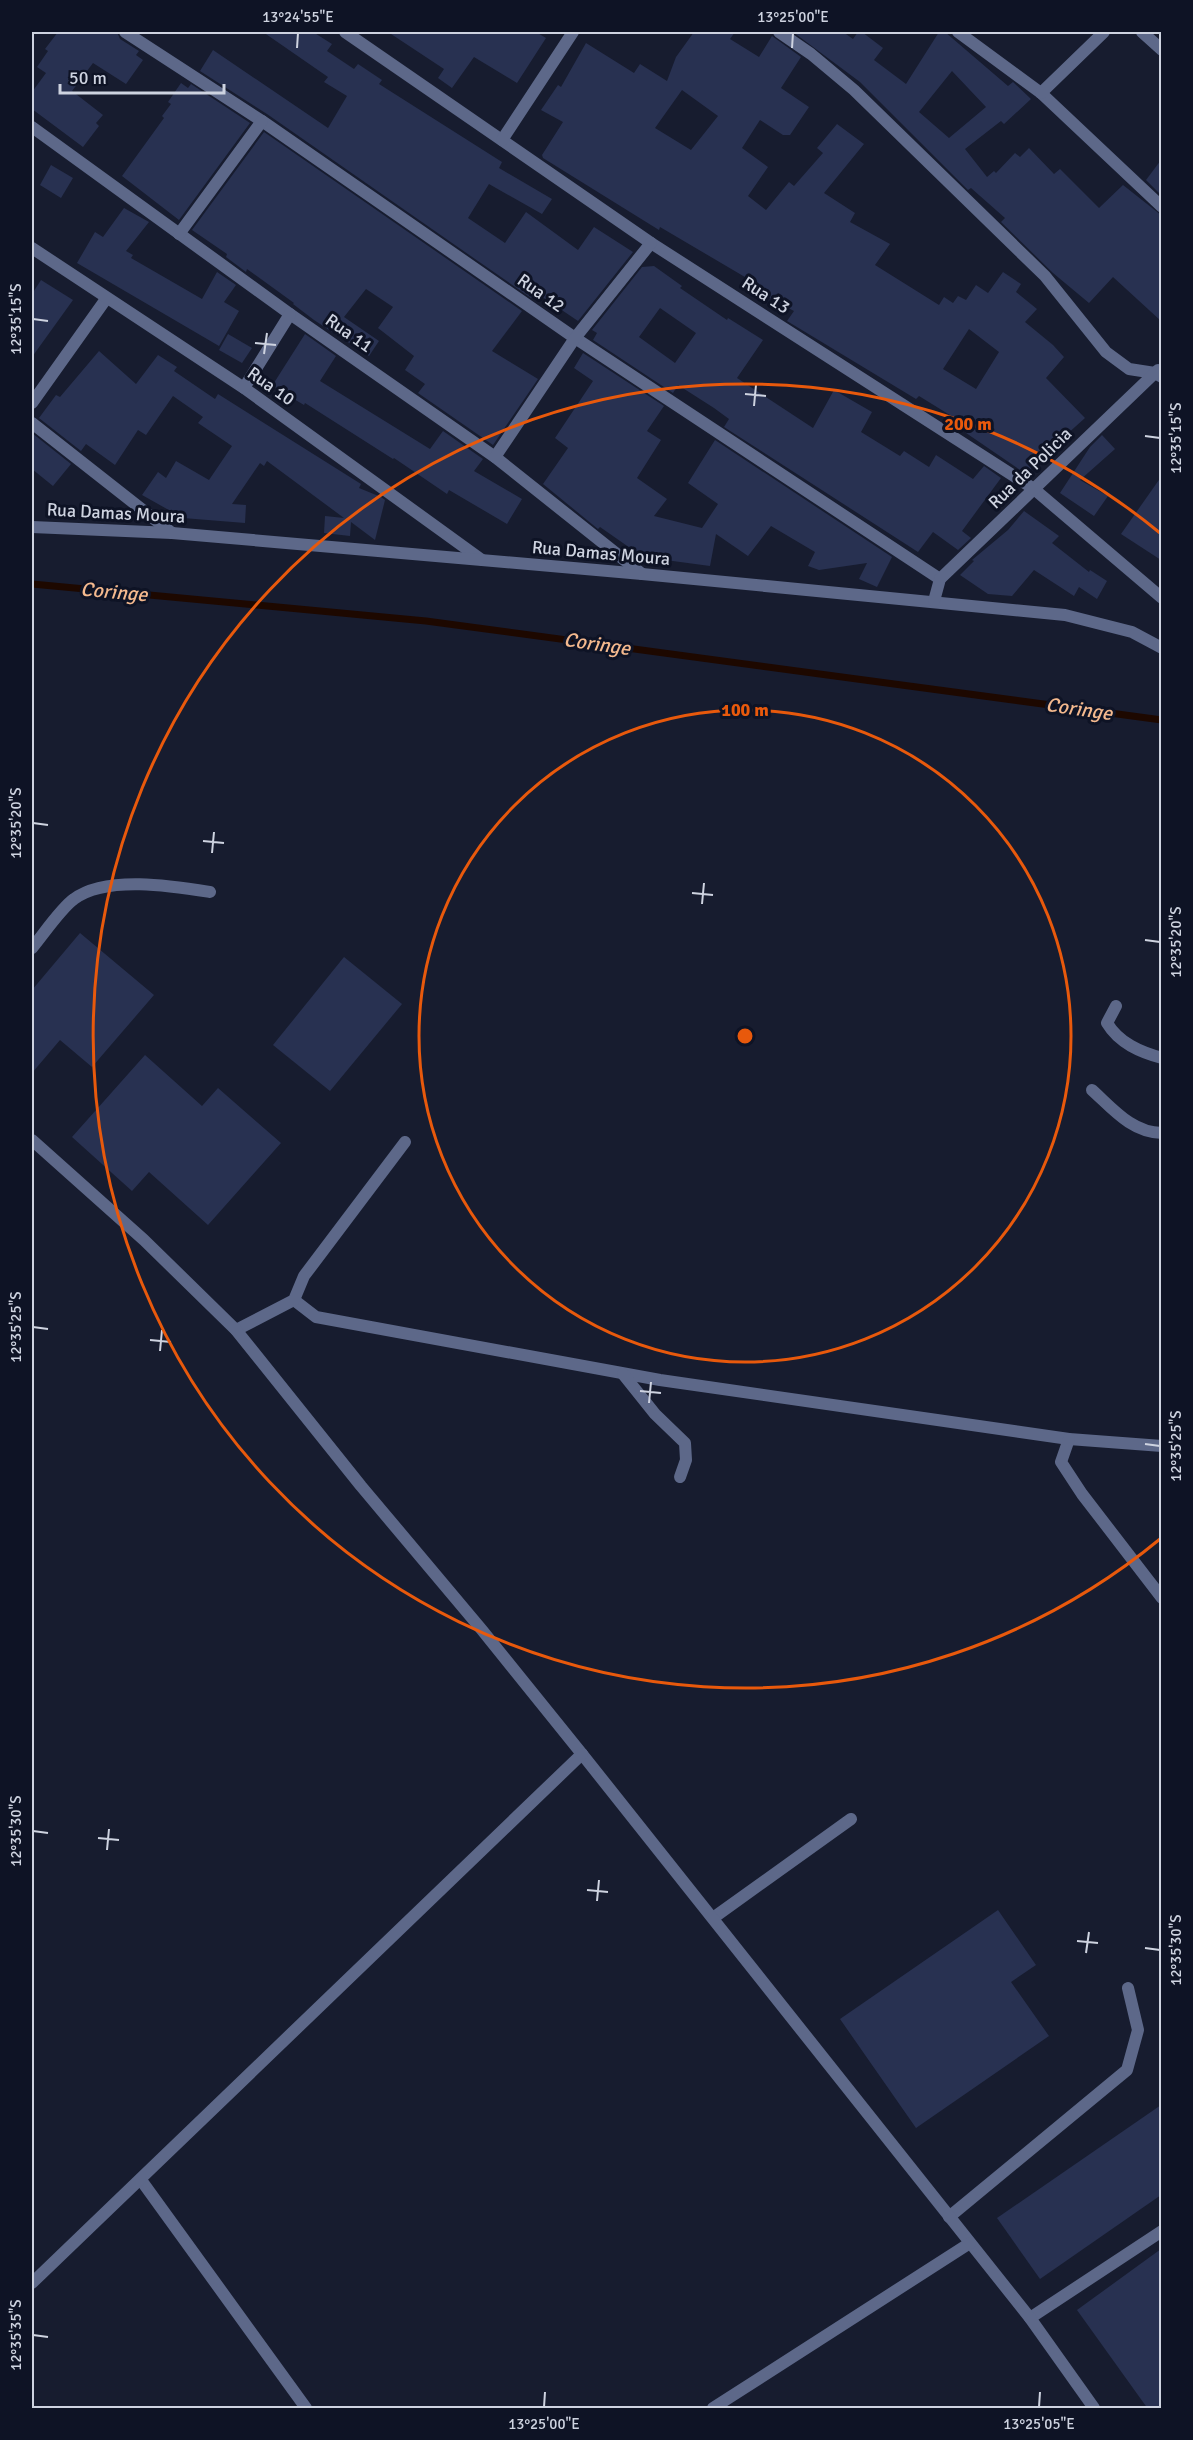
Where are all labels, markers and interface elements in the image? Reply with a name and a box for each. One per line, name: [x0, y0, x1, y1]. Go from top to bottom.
text: 13°24'55"E: [262, 8, 334, 26]
text: 13°25'00"E: [757, 8, 829, 26]
scale bar: [60, 57, 224, 95]
text: 50 m: [69, 67, 107, 89]
street label: Rua 12: [513, 269, 569, 317]
street label: Rua 13: [738, 271, 794, 319]
text: 12°35'15"S: [7, 283, 25, 355]
street label: Rua 11: [321, 309, 377, 357]
street label: Rua 10: [243, 362, 299, 410]
text: 12°35'15"S: [1167, 402, 1185, 474]
text: 200 m: [944, 413, 992, 435]
street label: Rua da Policia: [984, 423, 1076, 513]
street label: Rua Damas Moura: [46, 498, 186, 528]
street label: Rua Damas Moura: [531, 536, 671, 570]
water label: Coringe: [80, 577, 149, 607]
water label: Coringe: [562, 627, 633, 661]
water label: Coringe: [1044, 692, 1115, 726]
text: 100 m: [721, 699, 769, 721]
text: 12°35'20"S: [7, 787, 25, 859]
text: 12°35'20"S: [1167, 906, 1185, 978]
centre of rings: [735, 1026, 755, 1046]
text: 12°35'25"S: [7, 1291, 25, 1363]
text: 12°35'25"S: [1167, 1410, 1185, 1482]
text: 12°35'30"S: [7, 1795, 25, 1867]
text: 12°35'30"S: [1167, 1914, 1185, 1986]
text: 12°35'35"S: [7, 2299, 25, 2371]
text: 13°25'00"E: [508, 2415, 580, 2433]
text: 13°25'05"E: [1003, 2415, 1075, 2433]

